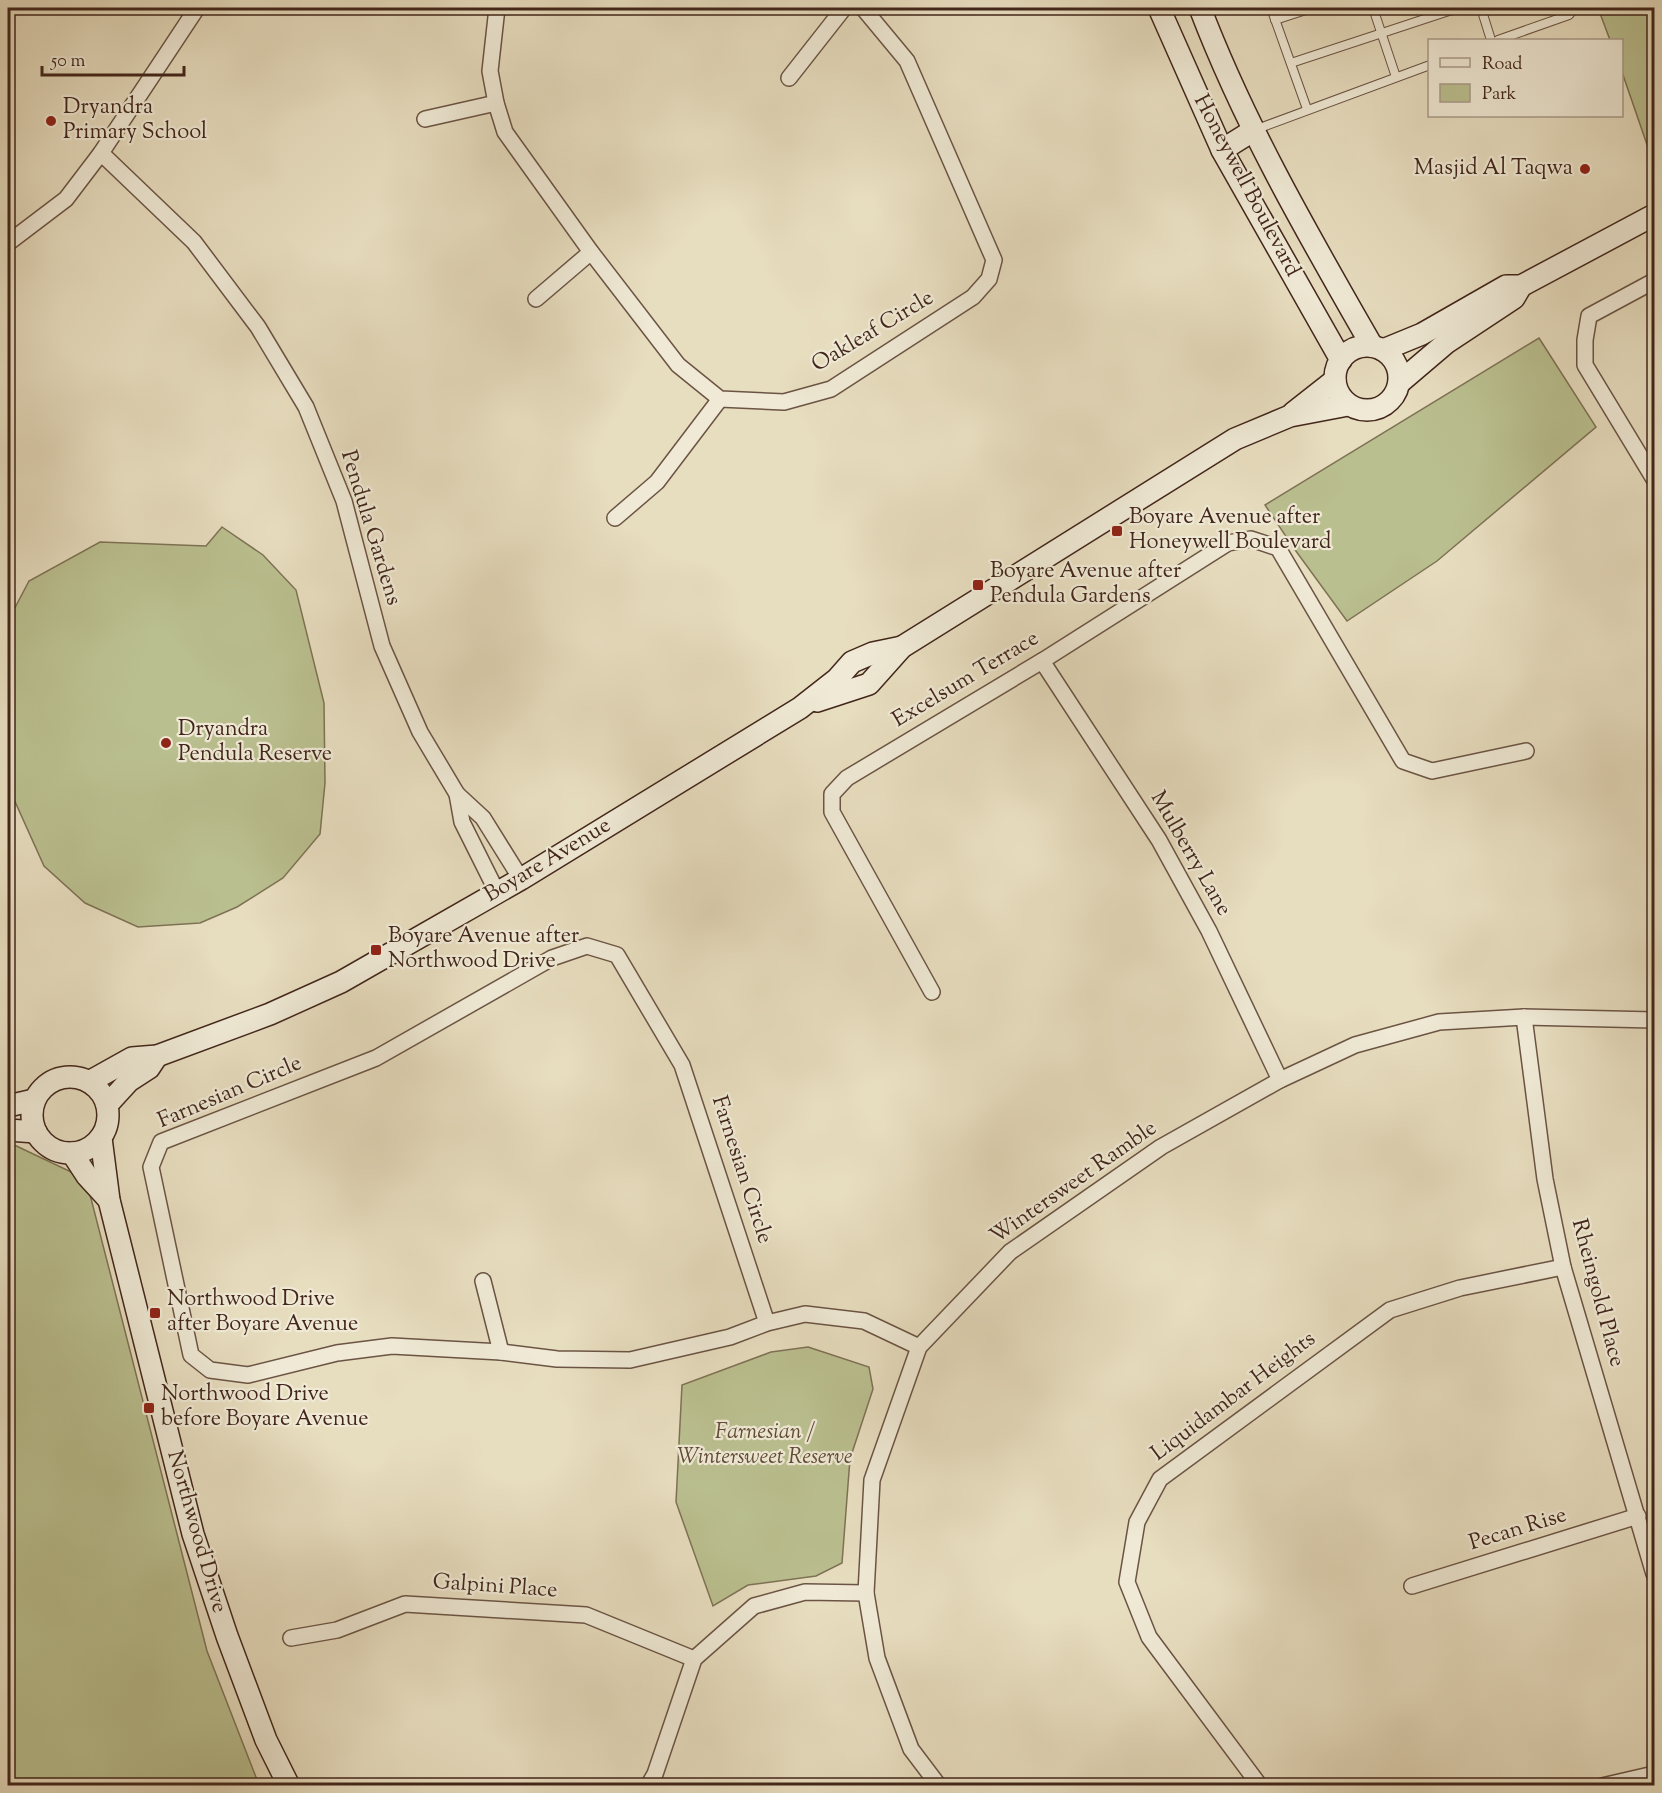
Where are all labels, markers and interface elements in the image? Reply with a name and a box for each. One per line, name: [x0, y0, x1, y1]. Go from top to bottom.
scale bar: [42, 39, 184, 77]
legend: [1428, 39, 1623, 117]
text: 50 m: [50, 49, 86, 75]
text: Road: [1482, 52, 1522, 78]
text: Park: [1482, 82, 1517, 108]
street label: Honeywell Boulevard: [1184, 89, 1308, 283]
place label: Dryandra Primary School: [63, 92, 207, 149]
marker: Dryandra Primary School: [44, 114, 58, 128]
place label: Masjid Al Taqwa: [1414, 153, 1573, 185]
marker: Masjid Al Taqwa: [1578, 162, 1592, 176]
street label: Oakleaf Circle: [806, 283, 940, 381]
street label: Pendula Gardens: [331, 447, 409, 609]
place label: Boyare Avenue after Honeywell Boulevard: [1129, 502, 1331, 559]
marker: Boyare Avenue after Honeywell Boulevard: [1110, 524, 1124, 538]
place label: Boyare Avenue after Pendula Gardens: [990, 556, 1181, 613]
marker: Boyare Avenue after Pendula Gardens: [971, 578, 985, 592]
street label: Excelsum Terrace: [887, 624, 1045, 736]
place label: Dryandra Pendula Reserve: [178, 714, 332, 771]
marker: Dryandra Pendula Reserve: [159, 736, 173, 750]
street label: Mulberry Lane: [1141, 785, 1239, 923]
street label: Boyare Avenue: [479, 811, 617, 911]
place label: Boyare Avenue after Northwood Drive: [388, 921, 579, 978]
marker: Boyare Avenue after Northwood Drive: [369, 943, 383, 957]
street label: Farnesian Circle: [153, 1048, 307, 1138]
street label: Farnesian Circle: [702, 1092, 780, 1248]
street label: Wintersweet Ramble: [984, 1113, 1164, 1253]
street label: Rheingold Place: [1562, 1215, 1632, 1371]
place label: Northwood Drive after Boyare Avenue: [167, 1284, 358, 1341]
marker: Northwood Drive after Boyare Avenue: [148, 1306, 162, 1320]
street label: Liquidambar Heights: [1145, 1324, 1323, 1470]
place label: Northwood Drive before Boyare Avenue: [161, 1379, 368, 1436]
marker: Northwood Drive before Boyare Avenue: [142, 1401, 156, 1415]
park label: Farnesian / Wintersweet Reserve: [677, 1417, 853, 1474]
street label: Northwood Drive: [158, 1447, 234, 1617]
street label: Pecan Rise: [1465, 1500, 1571, 1560]
street label: Galpini Place: [432, 1567, 558, 1607]

